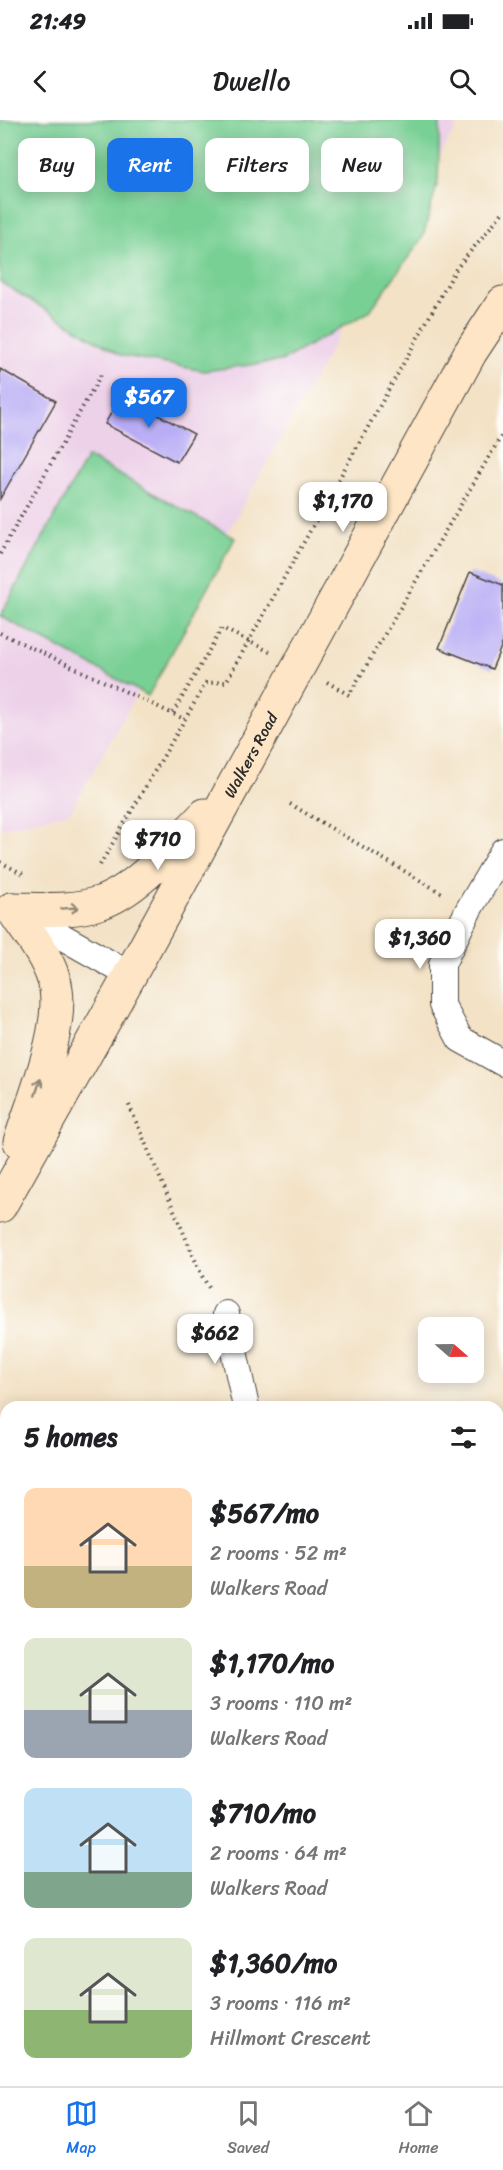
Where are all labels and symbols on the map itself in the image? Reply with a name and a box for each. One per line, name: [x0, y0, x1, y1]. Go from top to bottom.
pin: $567: [113, 378, 185, 429]
pin: $1,170: [294, 482, 392, 533]
street label: Walkers Road: [215, 705, 286, 803]
pin: $710: [122, 820, 194, 871]
one-way arrow: [60, 902, 80, 913]
pin: $1,360: [371, 919, 469, 970]
one-way arrow: [33, 1078, 44, 1097]
pin: $662: [179, 1314, 251, 1365]
north arrow: [418, 1317, 484, 1383]

